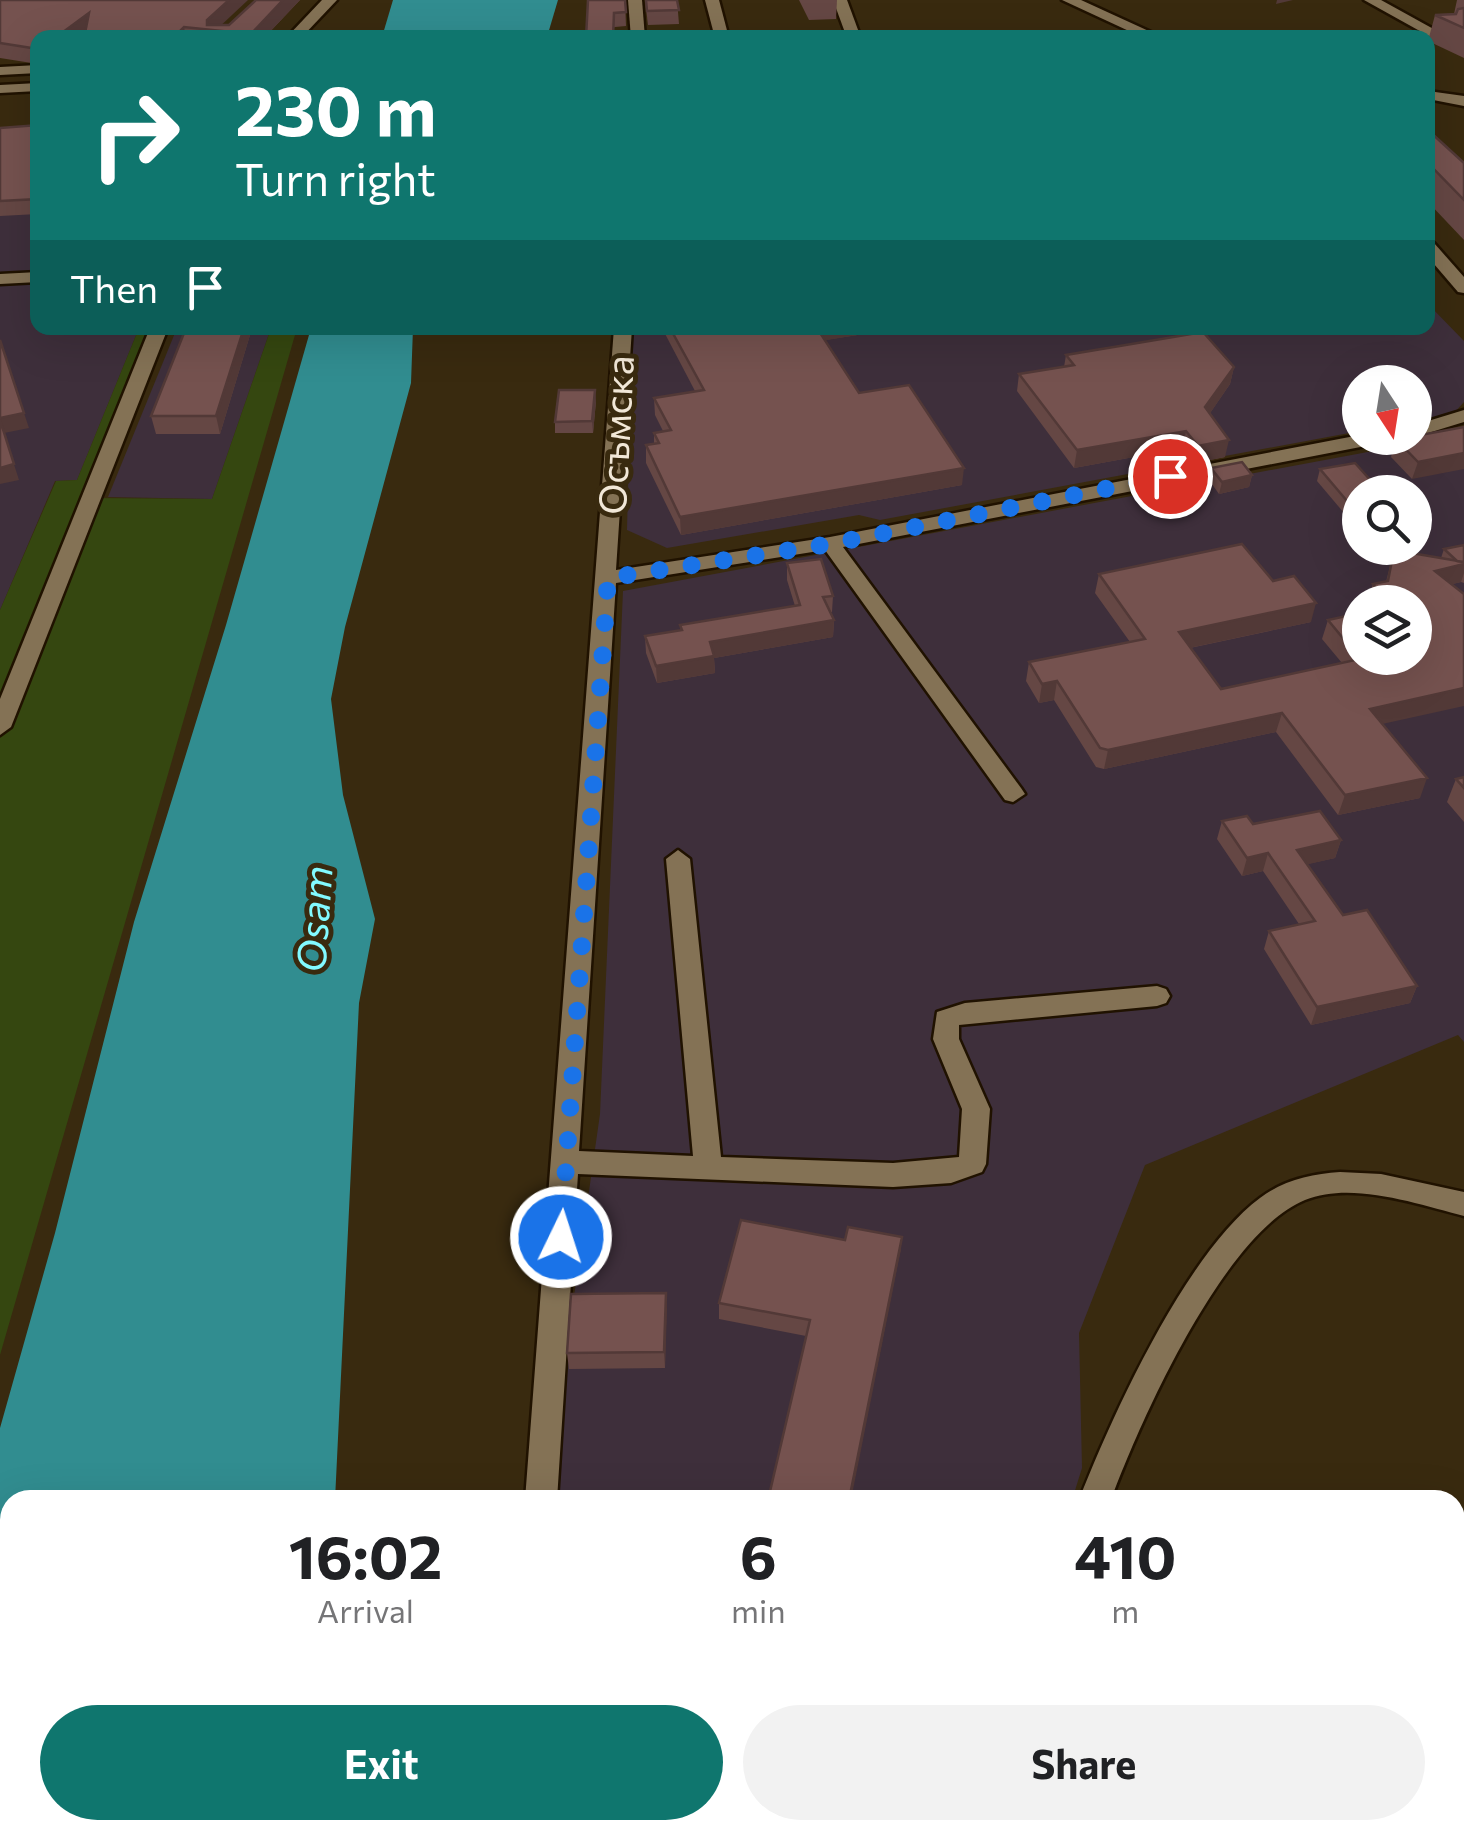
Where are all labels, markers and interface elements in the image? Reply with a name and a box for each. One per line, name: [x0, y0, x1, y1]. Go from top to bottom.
text: 230 m: [235, 65, 437, 150]
icon: right: [70, 70, 200, 200]
text: Turn right: [235, 150, 436, 205]
icon: arrive: [178, 260, 233, 315]
text: Then: [70, 264, 158, 311]
street label: Осъмска: [587, 354, 642, 516]
north arrow: [1342, 365, 1432, 455]
map controls: [1342, 365, 1432, 675]
pin: [1128, 434, 1213, 519]
icon: arrive: [1143, 449, 1198, 504]
button: search: [1342, 475, 1432, 565]
button: layers: [1342, 585, 1432, 675]
water label: Osam: [284, 864, 341, 974]
position arrow: [509, 1185, 613, 1289]
text: 16:02: [289, 1518, 442, 1591]
text: 6: [740, 1518, 777, 1591]
text: 410: [1074, 1518, 1176, 1591]
text: Arrival: [317, 1590, 414, 1630]
text: min: [731, 1590, 786, 1630]
text: m: [1111, 1590, 1139, 1630]
button: Exit: [40, 1705, 723, 1820]
button: Share: [743, 1705, 1425, 1820]

